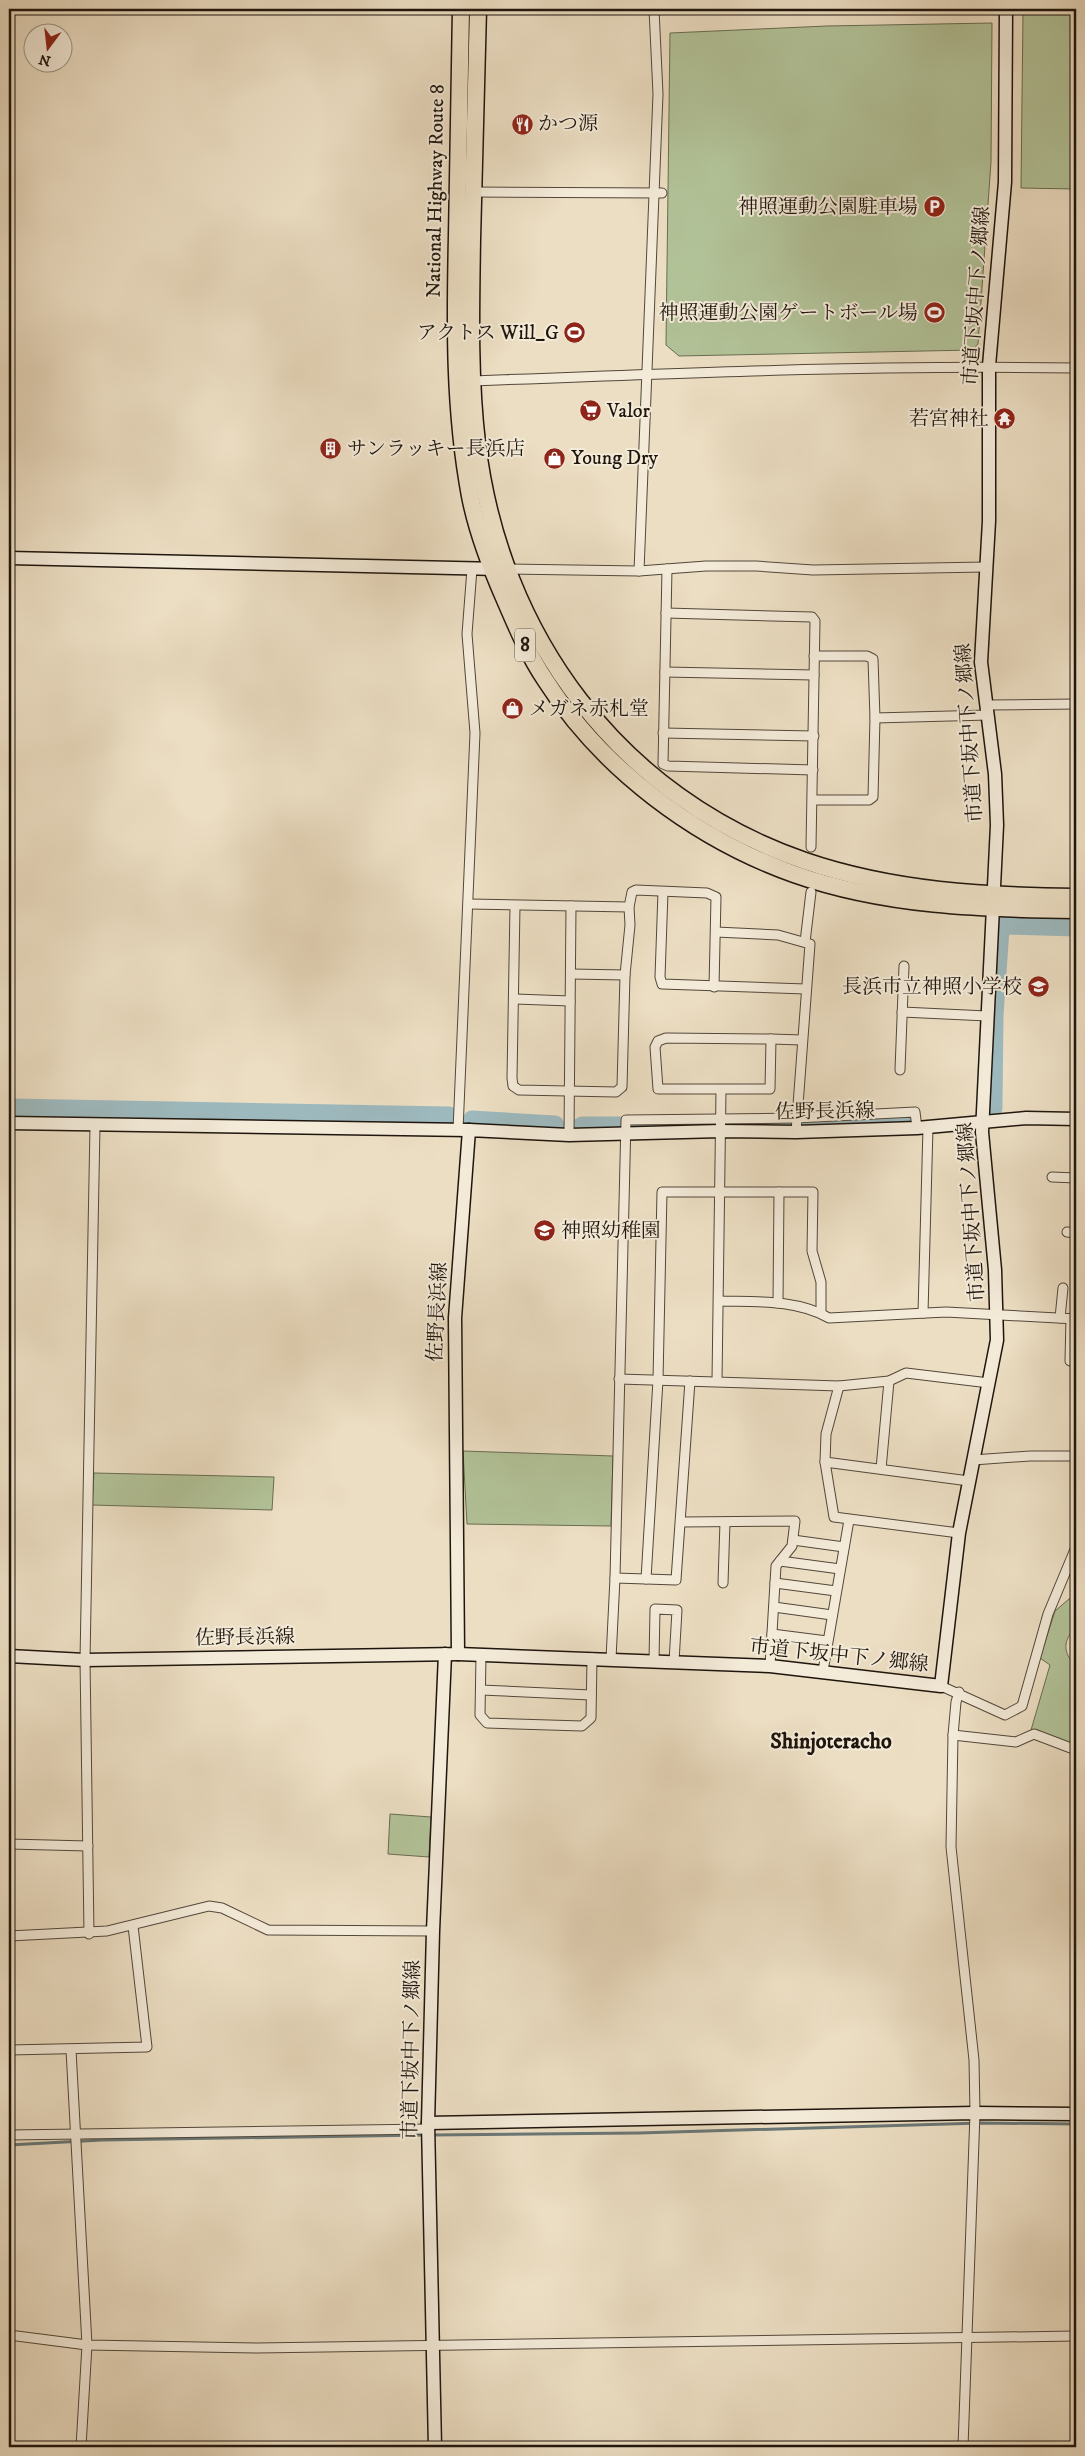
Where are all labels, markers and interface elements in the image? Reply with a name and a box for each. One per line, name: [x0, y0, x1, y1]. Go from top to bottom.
north arrow: [22, 22, 72, 72]
text: N: [37, 49, 53, 70]
street label: National Highway Route 8: [422, 84, 450, 298]
restaurant icon: かつ源: [510, 112, 534, 136]
place label: かつ源: [538, 112, 598, 137]
place label: 神照運動公園駐車場: [738, 195, 918, 220]
parking icon: 神照運動公園駐車場: [922, 195, 946, 219]
street label: 市道下坂中下ノ郷線: [958, 205, 996, 387]
place label: 神照運動公園ゲートボール場: [658, 301, 918, 326]
sports icon: 神照運動公園ゲートボール場: [922, 301, 946, 325]
place label: アクトス Will_G: [417, 321, 559, 346]
sports icon: アクトス Will_G: [563, 321, 587, 345]
supermarket icon: Valor: [579, 399, 603, 423]
place label: Valor: [606, 399, 651, 424]
place label: 若宮神社: [909, 407, 989, 432]
temple icon: 若宮神社: [993, 407, 1017, 431]
building icon: サンラッキー長浜店: [319, 437, 343, 461]
place label: サンラッキー長浜店: [347, 437, 526, 462]
shop icon: Young Dry: [543, 446, 567, 470]
place label: Young Dry: [571, 446, 659, 471]
road number: 8: [515, 628, 535, 662]
street label: 市道下坂中下ノ郷線: [951, 642, 989, 824]
shop icon: メガネ赤札堂: [501, 697, 525, 721]
place label: メガネ赤札堂: [529, 697, 649, 722]
place label: 長浜市立神照小学校: [842, 975, 1022, 1000]
school or university icon: 長浜市立神照小学校: [1026, 975, 1050, 999]
street label: 佐野長浜線: [775, 1099, 875, 1125]
street label: 市道下坂中下ノ郷線: [953, 1121, 991, 1303]
school or university icon: 神照幼稚園: [533, 1219, 557, 1243]
place label: 神照幼稚園: [561, 1219, 661, 1244]
street label: 佐野長浜線: [423, 1261, 453, 1363]
street label: 佐野長浜線: [195, 1625, 295, 1651]
street label: 市道下坂中下ノ郷線: [748, 1634, 930, 1678]
district label: Shinjoteracho: [770, 1728, 892, 1756]
street label: 市道下坂中下ノ郷線: [398, 1960, 426, 2140]

